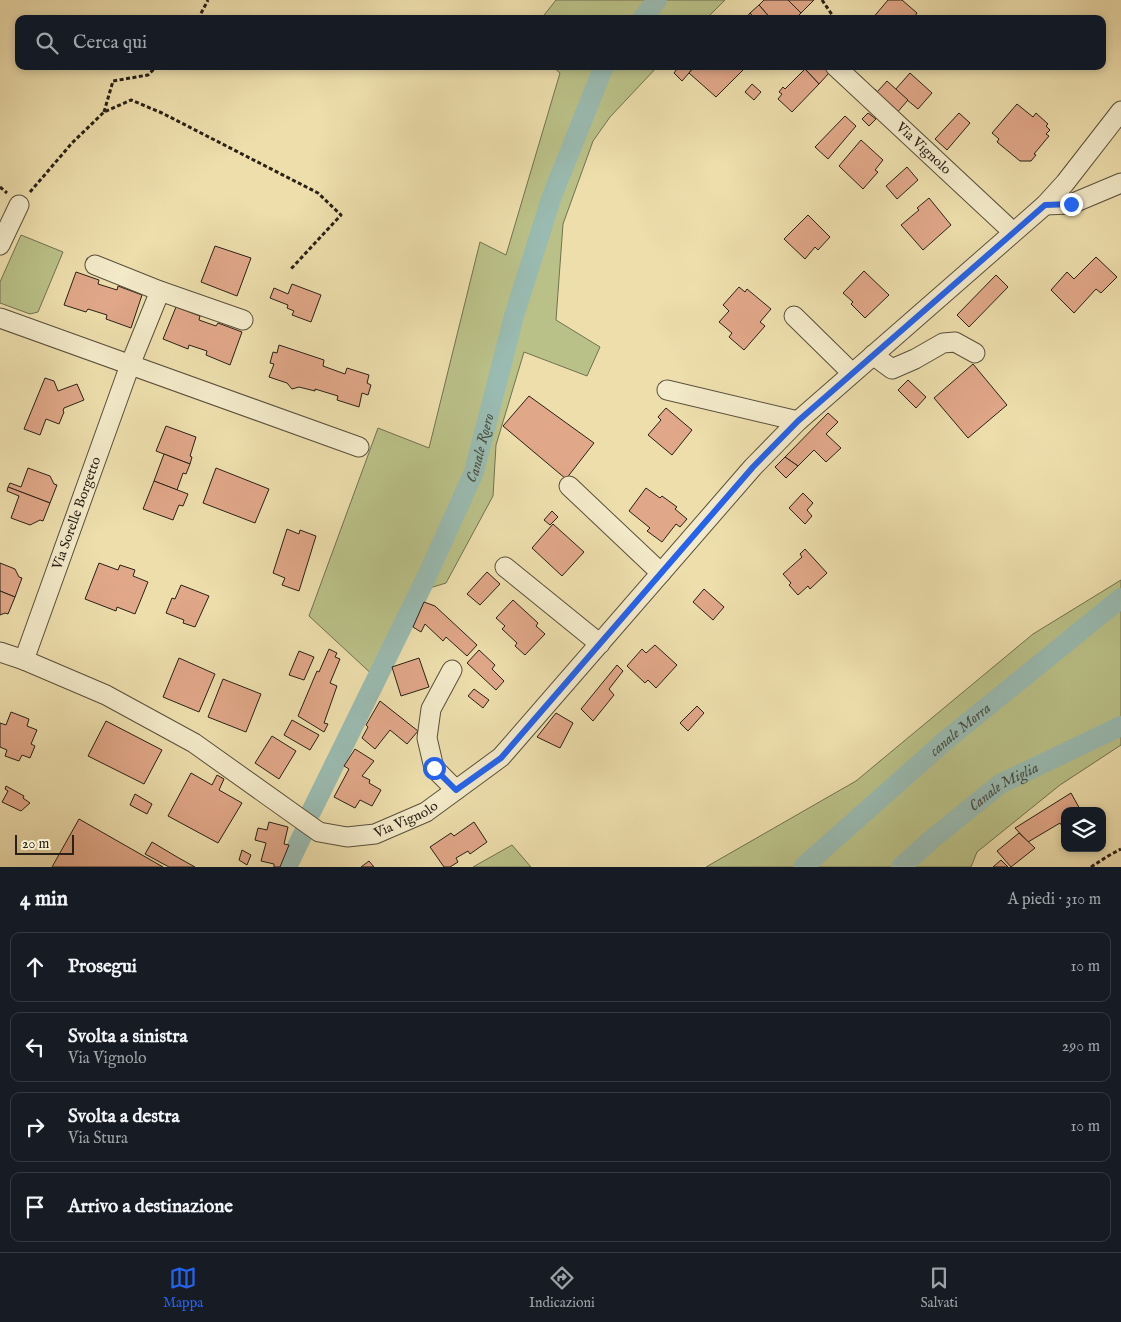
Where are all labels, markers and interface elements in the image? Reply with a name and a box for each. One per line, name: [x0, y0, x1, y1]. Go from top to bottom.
search box: [15, 15, 1106, 70]
icon: search: [33, 29, 61, 57]
text: Cerca qui: [73, 31, 147, 55]
street label: Via Vignolo: [891, 118, 955, 179]
route end: [1060, 193, 1083, 216]
water label: Canale Roero: [461, 411, 498, 485]
street label: Via Sorelle Borgetto: [48, 454, 105, 573]
water label: canale Morra: [925, 698, 995, 760]
route start: [423, 757, 446, 780]
water label: Canale Miglia: [965, 757, 1042, 815]
street label: Via Vignolo: [370, 797, 442, 843]
map controls: [1061, 807, 1106, 852]
button: layers: [1061, 807, 1106, 852]
scale bar: [15, 832, 74, 855]
text: 20 m: [22, 835, 49, 853]
text: 4 min: [20, 886, 68, 913]
text: A piedi · 310 m: [1008, 890, 1101, 910]
icon: ahead: [21, 953, 49, 981]
text: Prosegui: [68, 955, 137, 979]
text: 10 m: [1070, 957, 1100, 977]
text: Svolta a sinistra: [68, 1025, 188, 1049]
icon: left: [21, 1033, 49, 1061]
text: 290 m: [1062, 1037, 1100, 1057]
text: Via Vignolo: [68, 1049, 147, 1069]
text: Svolta a destra: [68, 1105, 180, 1129]
icon: right: [21, 1113, 49, 1141]
text: 10 m: [1070, 1117, 1100, 1137]
text: Via Stura: [68, 1129, 128, 1149]
icon: arrive: [21, 1193, 49, 1221]
text: Arrivo a destinazione: [68, 1195, 233, 1219]
tab: Mappa: [163, 1264, 203, 1312]
tab: Indicazioni: [529, 1264, 595, 1312]
tab: Salvati: [920, 1264, 958, 1312]

